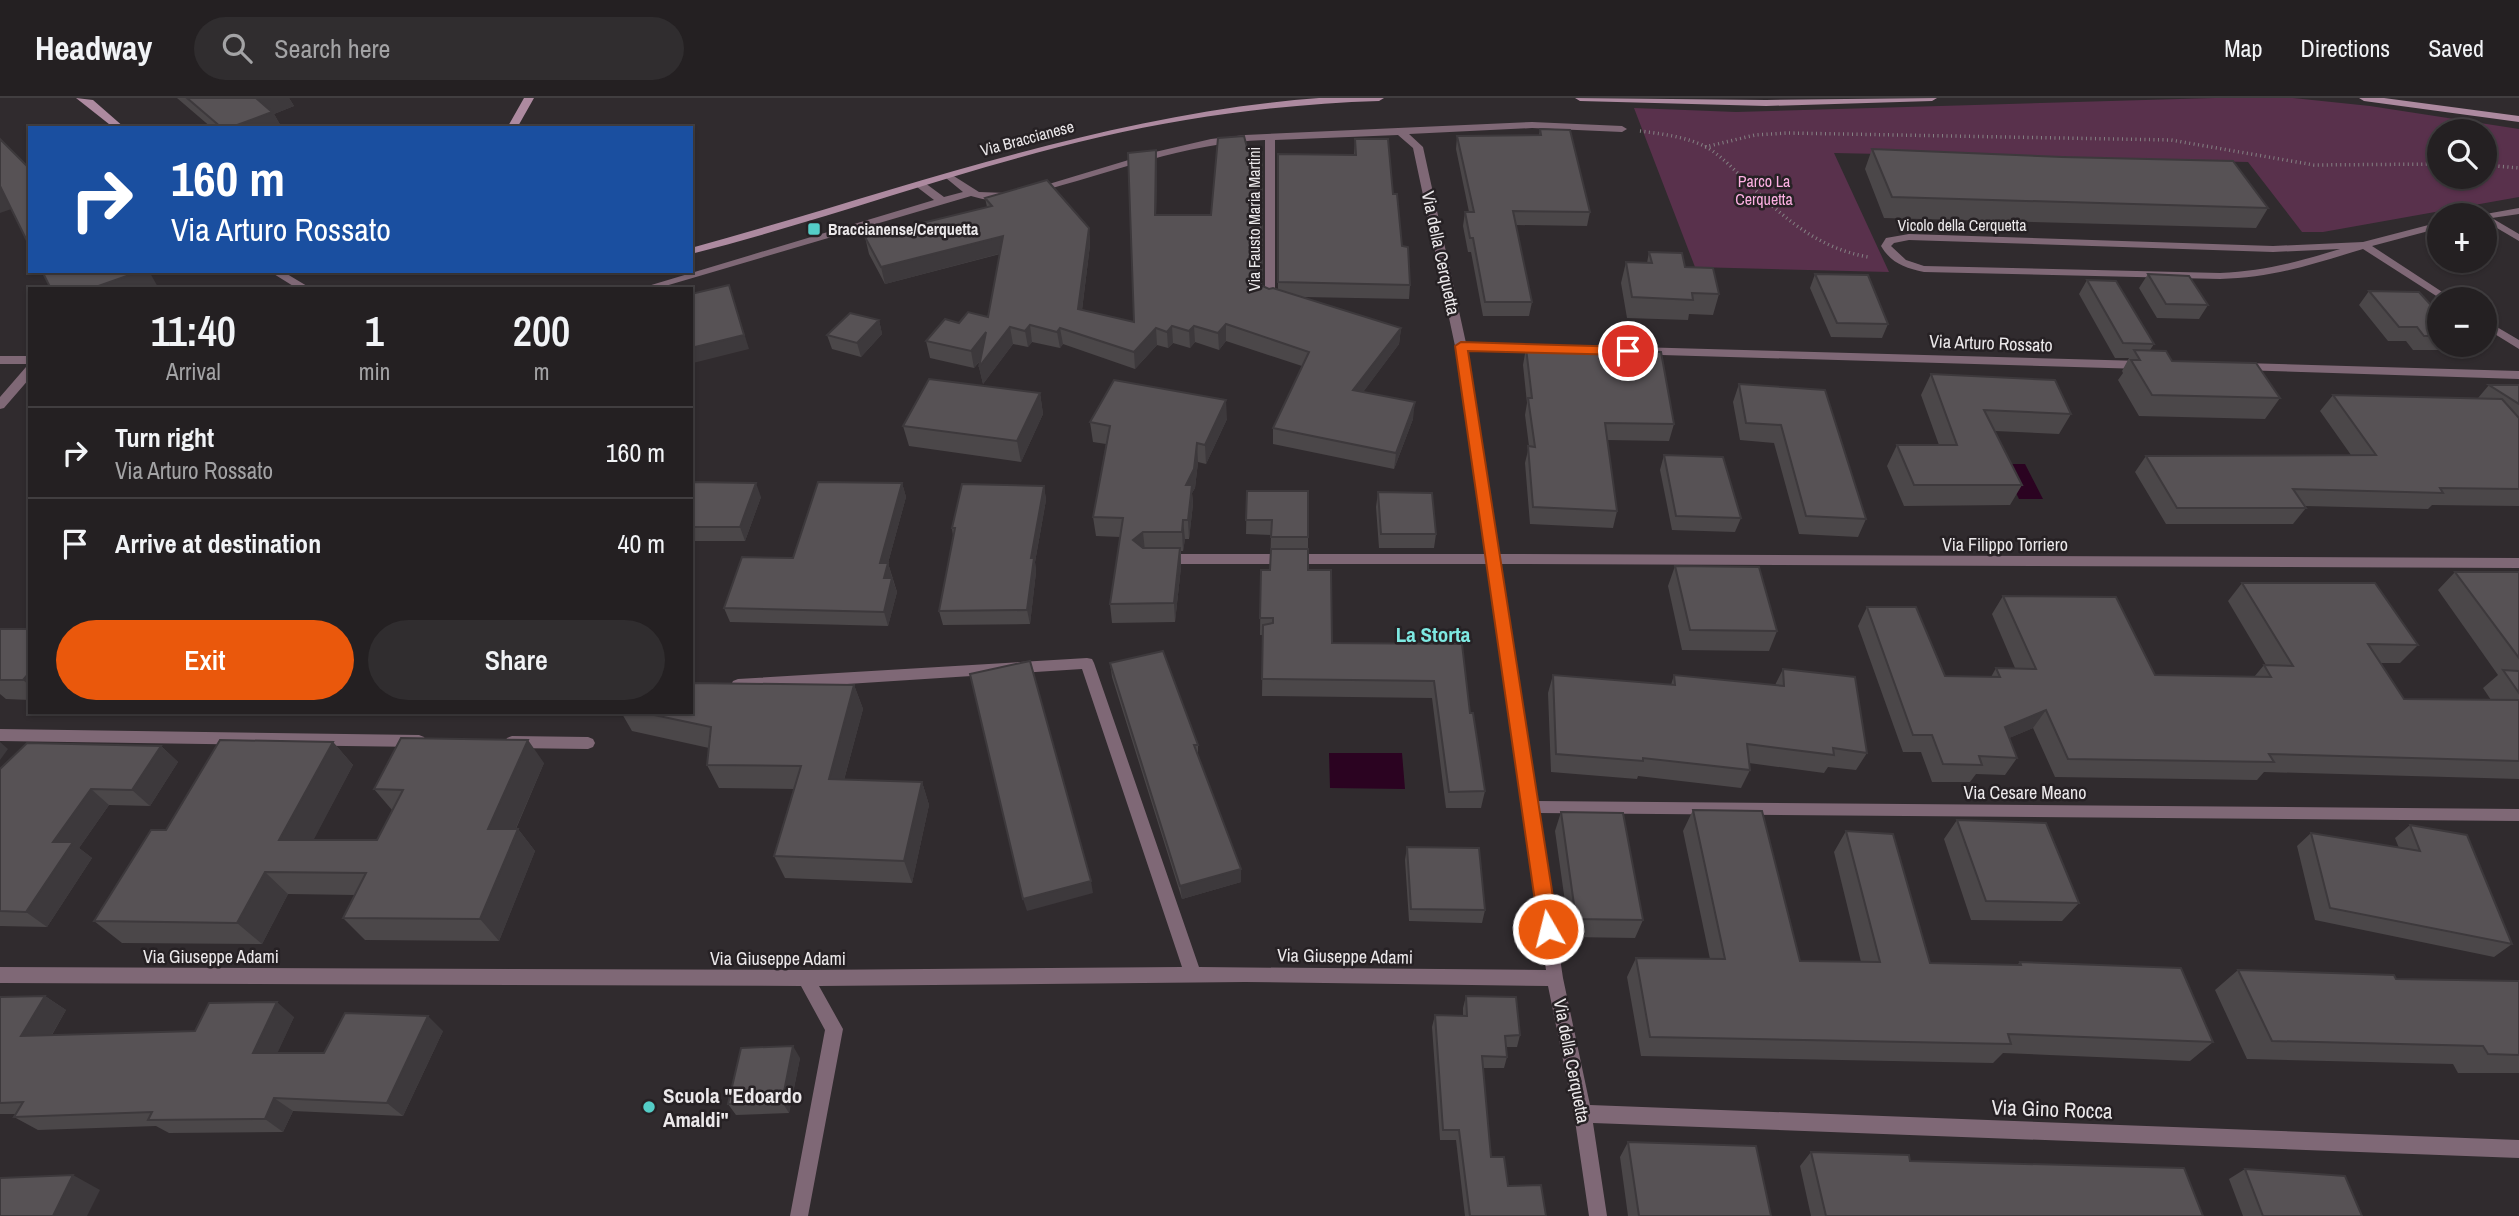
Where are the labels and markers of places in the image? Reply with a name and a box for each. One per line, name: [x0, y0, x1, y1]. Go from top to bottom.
place label: Braccianense/Cerquetta: [828, 218, 979, 240]
marker: Braccianense/Cerquetta: [806, 221, 822, 237]
pin: [1598, 321, 1658, 381]
place label: Scuola "Edoardo Amaldi": [663, 1081, 802, 1134]
marker: Scuola "Edoardo Amaldi": [641, 1099, 657, 1115]

